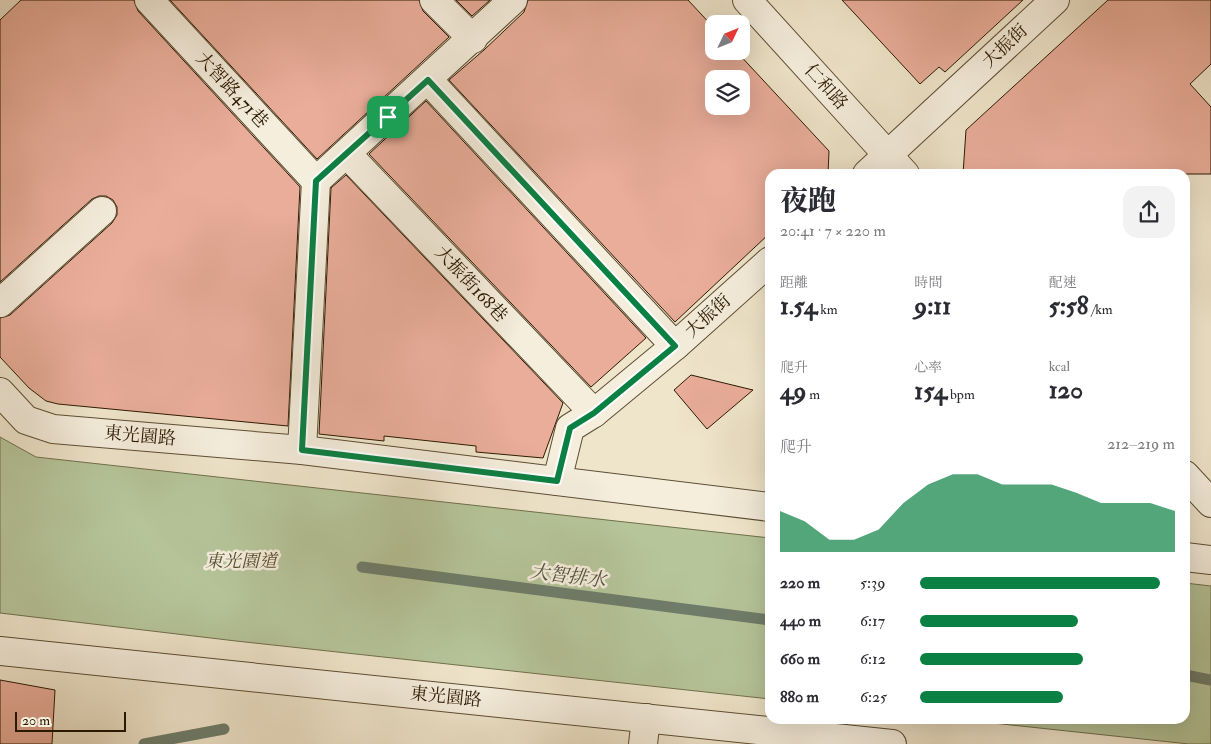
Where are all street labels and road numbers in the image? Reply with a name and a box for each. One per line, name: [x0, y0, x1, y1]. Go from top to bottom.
street label: 大振街: [977, 19, 1033, 73]
street label: 大智路471巷: [191, 47, 273, 133]
street label: 仁和路: [799, 59, 853, 115]
street label: 大振街168巷: [430, 241, 512, 327]
street label: 大振街: [680, 289, 736, 343]
street label: 東光園路: [103, 421, 177, 451]
street label: 東光園路: [409, 682, 483, 712]

